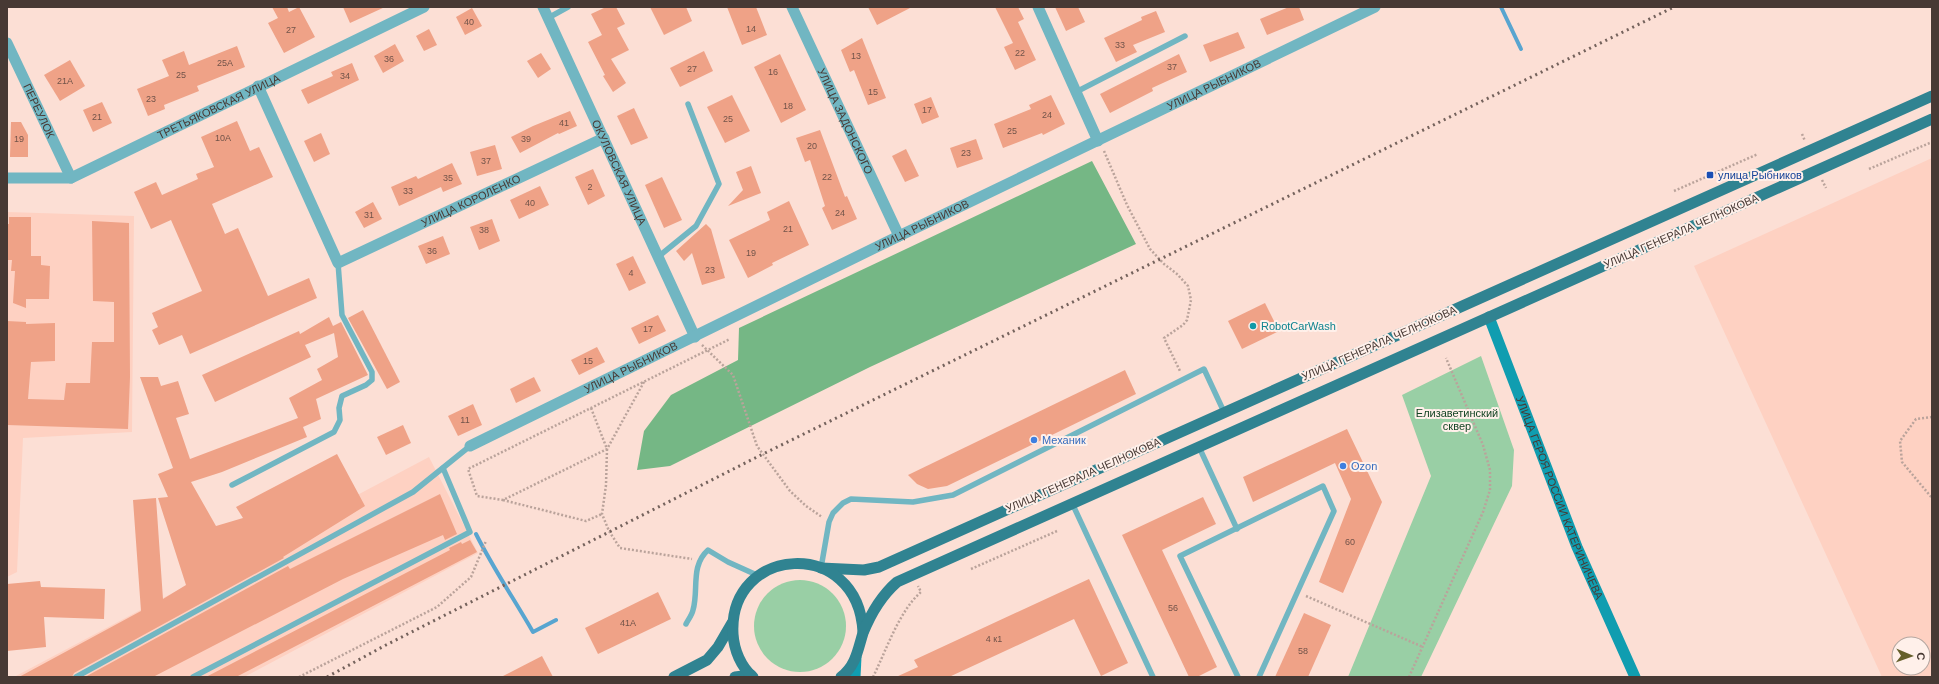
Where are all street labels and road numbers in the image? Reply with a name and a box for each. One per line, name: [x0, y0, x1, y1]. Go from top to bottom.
street label: УЛИЦА РЫБНИКОВ: [1165, 57, 1263, 112]
street label: УЛИЦА ЗАДОНСКОГО: [815, 66, 875, 176]
street label: ТРЕТЬЯКОВСКАЯ УЛИЦА: [155, 71, 282, 141]
street label: ПЕРЕУЛОК: [21, 82, 57, 140]
street label: ОКУЛОВСКАЯ УЛИЦА: [590, 118, 649, 227]
street label: УЛИЦА КОРОЛЕНКО: [419, 172, 523, 229]
street label: УЛИЦА ГЕНЕРАЛА ЧЕЛНОКОВА: [1602, 191, 1761, 271]
street label: УЛИЦА РЫБНИКОВ: [873, 197, 971, 253]
street label: УЛИЦА ГЕНЕРАЛА ЧЕЛНОКОВА: [1300, 303, 1459, 383]
street label: УЛИЦА РЫБНИКОВ: [582, 339, 680, 395]
street label: УЛИЦА ГЕРОЯ РОССИИ КАТЕРИНИЧЕВА: [1514, 394, 1606, 602]
street label: УЛИЦА ГЕНЕРАЛА ЧЕЛНОКОВА: [1004, 435, 1163, 515]

